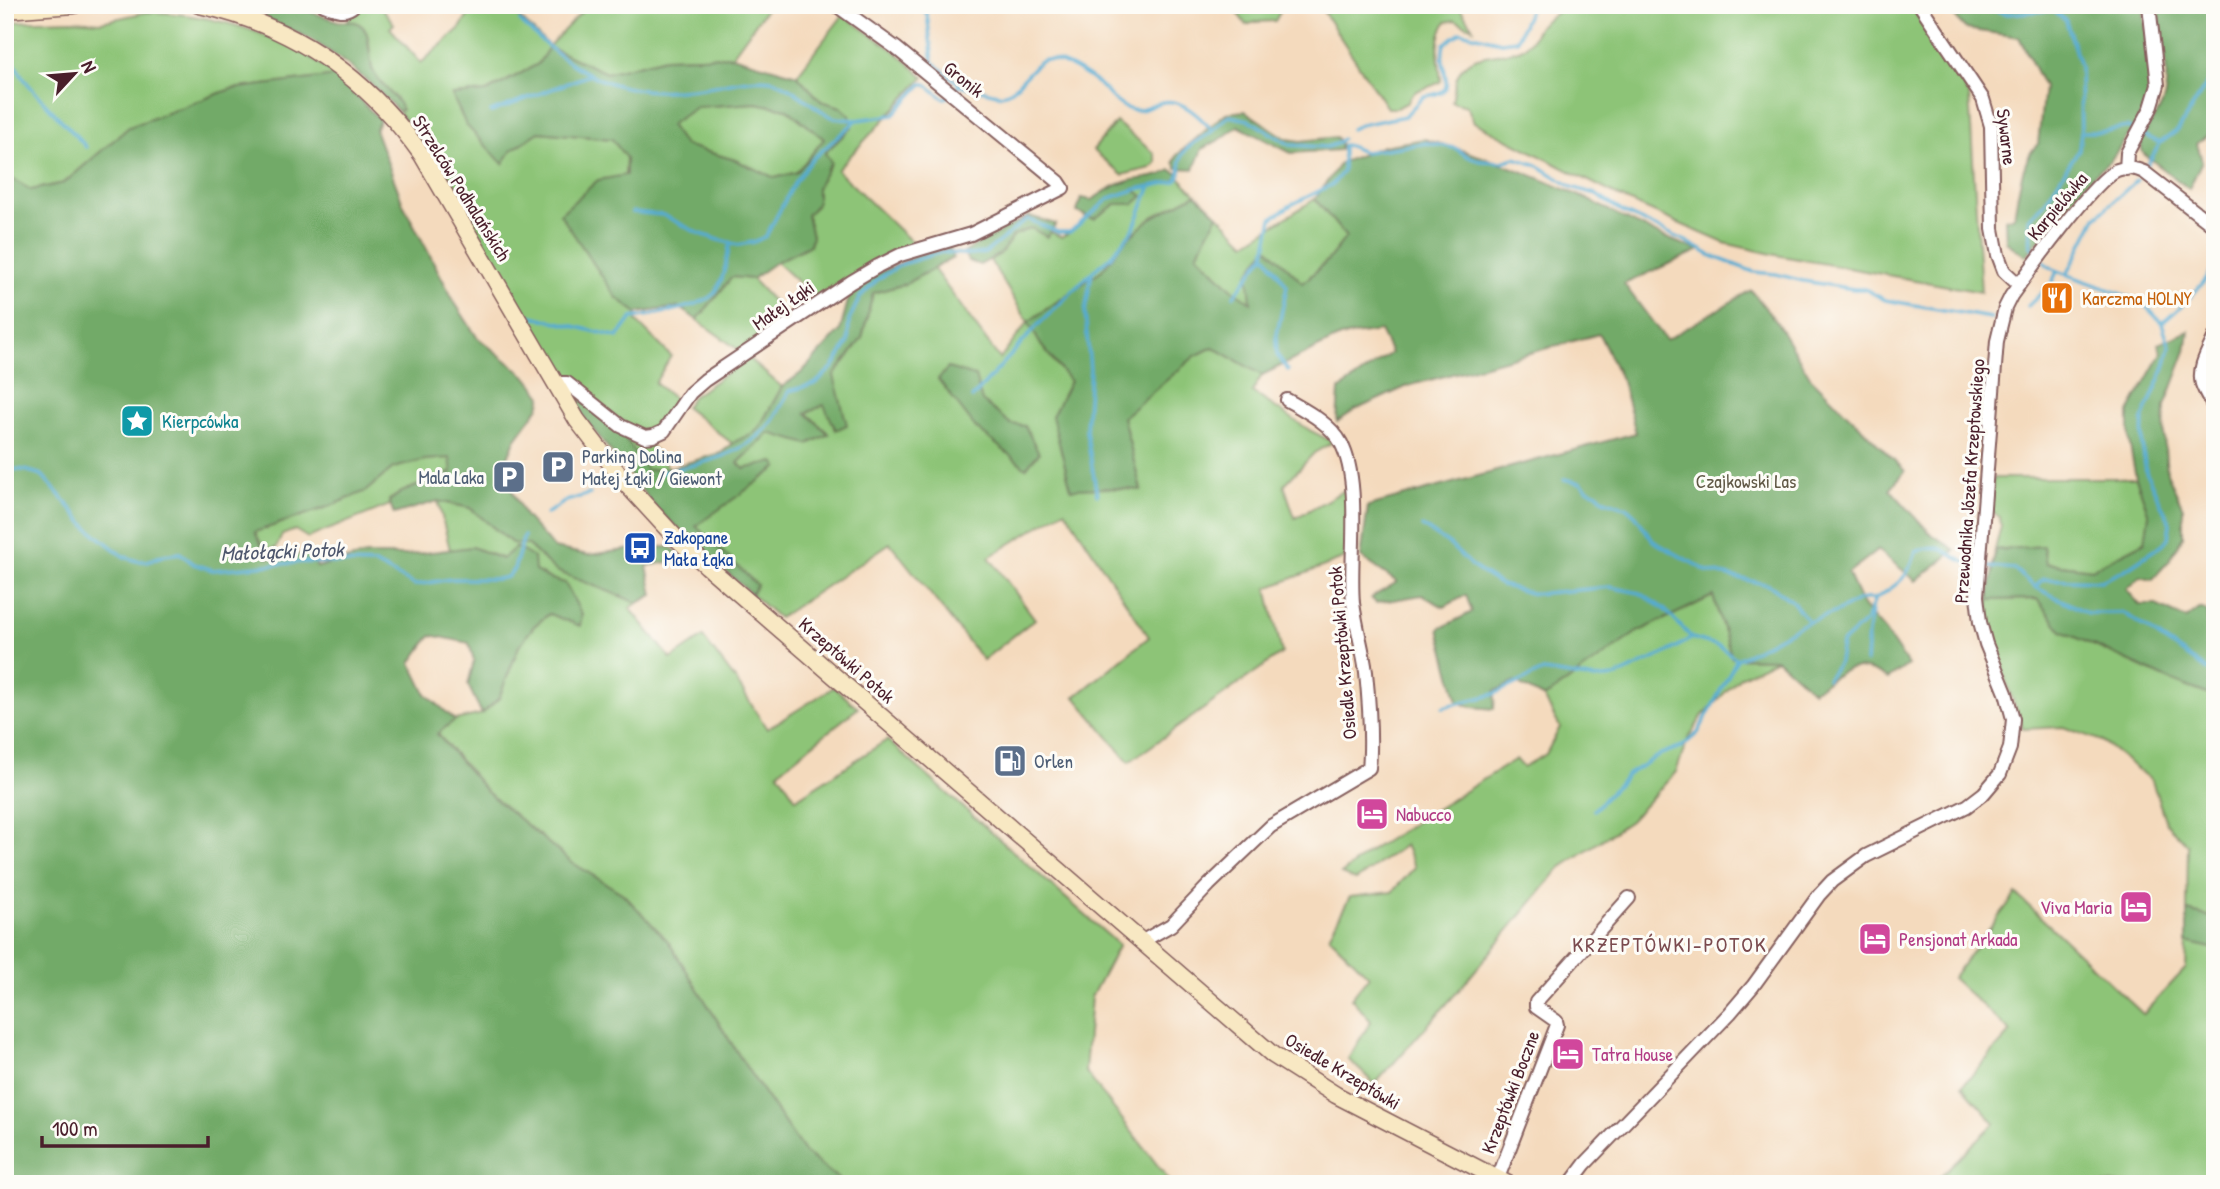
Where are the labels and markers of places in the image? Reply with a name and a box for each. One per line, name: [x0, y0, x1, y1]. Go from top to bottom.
restaurant icon: Karczma HOLNY: [2038, 279, 2076, 317]
place label: Karczma HOLNY: [2082, 285, 2193, 311]
place icon: Kierpcówka: [118, 402, 156, 440]
place label: Kierpcówka: [162, 408, 239, 434]
place label: Parking Dolina Małej Łąki / Giewont: [582, 443, 722, 491]
parking icon: Parking Dolina Małej Łąki / Giewont: [539, 448, 577, 486]
parking icon: Mala Laka: [490, 458, 528, 496]
place label: Mala Laka: [419, 464, 485, 490]
place label: Zakopane Mała Łąka: [664, 524, 734, 572]
bus stop icon: Zakopane Mała Łąka: [621, 529, 659, 567]
fuel station icon: Orlen: [991, 742, 1029, 780]
place label: Orlen: [1034, 748, 1073, 774]
hotel icon: Nabucco: [1353, 795, 1391, 833]
place label: Nabucco: [1396, 801, 1452, 827]
hotel icon: Viva Maria: [2117, 888, 2155, 926]
place label: Viva Maria: [2040, 894, 2113, 920]
hotel icon: Pensjonat Arkada: [1856, 920, 1894, 958]
place label: Pensjonat Arkada: [1899, 926, 2018, 952]
hotel icon: Tatra House: [1549, 1035, 1587, 1073]
place label: Tatra House: [1592, 1041, 1673, 1067]

